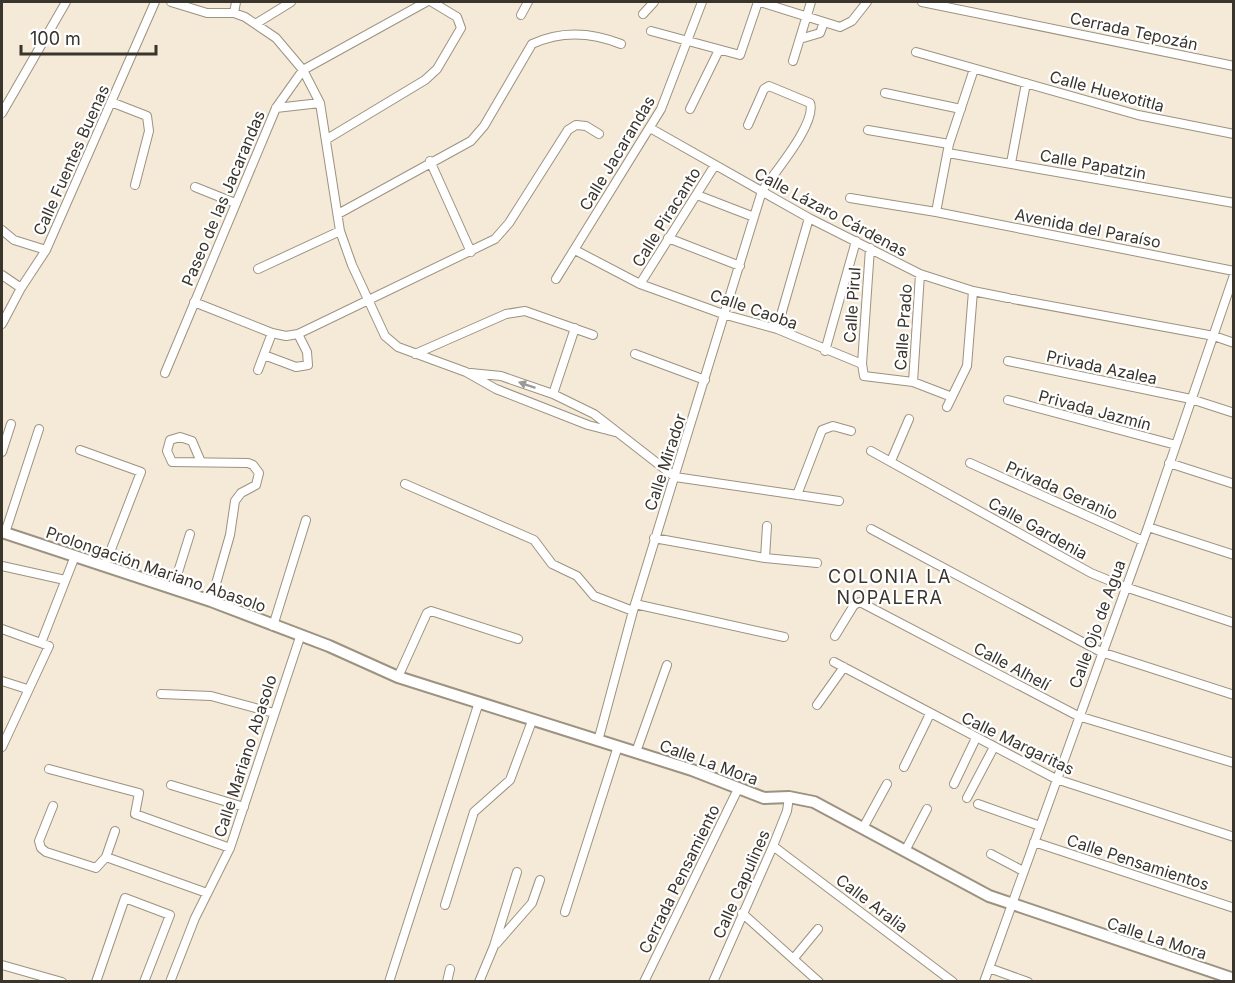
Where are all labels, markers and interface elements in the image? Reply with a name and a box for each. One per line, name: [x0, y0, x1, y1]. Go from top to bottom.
street label: Cerrada Tepozán: [1068, 8, 1200, 54]
scale bar: [21, 18, 156, 56]
text: 100 m: [30, 28, 81, 49]
street label: Calle Huexotitla: [1048, 66, 1166, 116]
street label: Calle Fuentes Buenas: [29, 82, 113, 238]
street label: Calle Jacarandas: [575, 92, 659, 214]
street label: Paseo de las Jacarandas: [177, 107, 269, 289]
street label: Calle Papatzin: [1038, 145, 1148, 183]
street label: Calle Piracanto: [627, 163, 705, 271]
street label: Calle Lázaro Cárdenas: [751, 163, 911, 261]
street label: Avenida del Paraíso: [1013, 204, 1163, 252]
street label: Calle Pirul: [839, 267, 865, 343]
street label: Calle Prado: [890, 283, 916, 371]
street label: Calle Caoba: [708, 285, 800, 333]
street label: Privada Azalea: [1045, 345, 1159, 389]
one-way arrow: [518, 380, 536, 389]
street label: Privada Jazmín: [1036, 385, 1154, 435]
street label: Calle Mirador: [640, 411, 690, 513]
street label: Privada Geranio: [1003, 456, 1121, 524]
street label: Calle Gardenia: [985, 492, 1091, 564]
street label: Prolongación Mariano Abasolo: [43, 522, 269, 616]
street label: Calle Ojo de Agua: [1064, 557, 1130, 691]
district label: COLONIA LA NOPALERA: [828, 566, 952, 608]
street label: Calle Alhelí: [970, 638, 1054, 695]
street label: Calle Mariano Abasolo: [209, 672, 281, 840]
street label: Calle Margaritas: [958, 707, 1078, 779]
street label: Calle La Mora: [657, 735, 761, 789]
street label: Cerrada Pensamiento: [634, 801, 724, 957]
street label: Calle Capulines: [708, 826, 774, 942]
street label: Calle Pensamientos: [1064, 830, 1212, 894]
street label: Calle Aralia: [832, 869, 912, 937]
street label: Calle La Mora: [1105, 912, 1209, 964]

